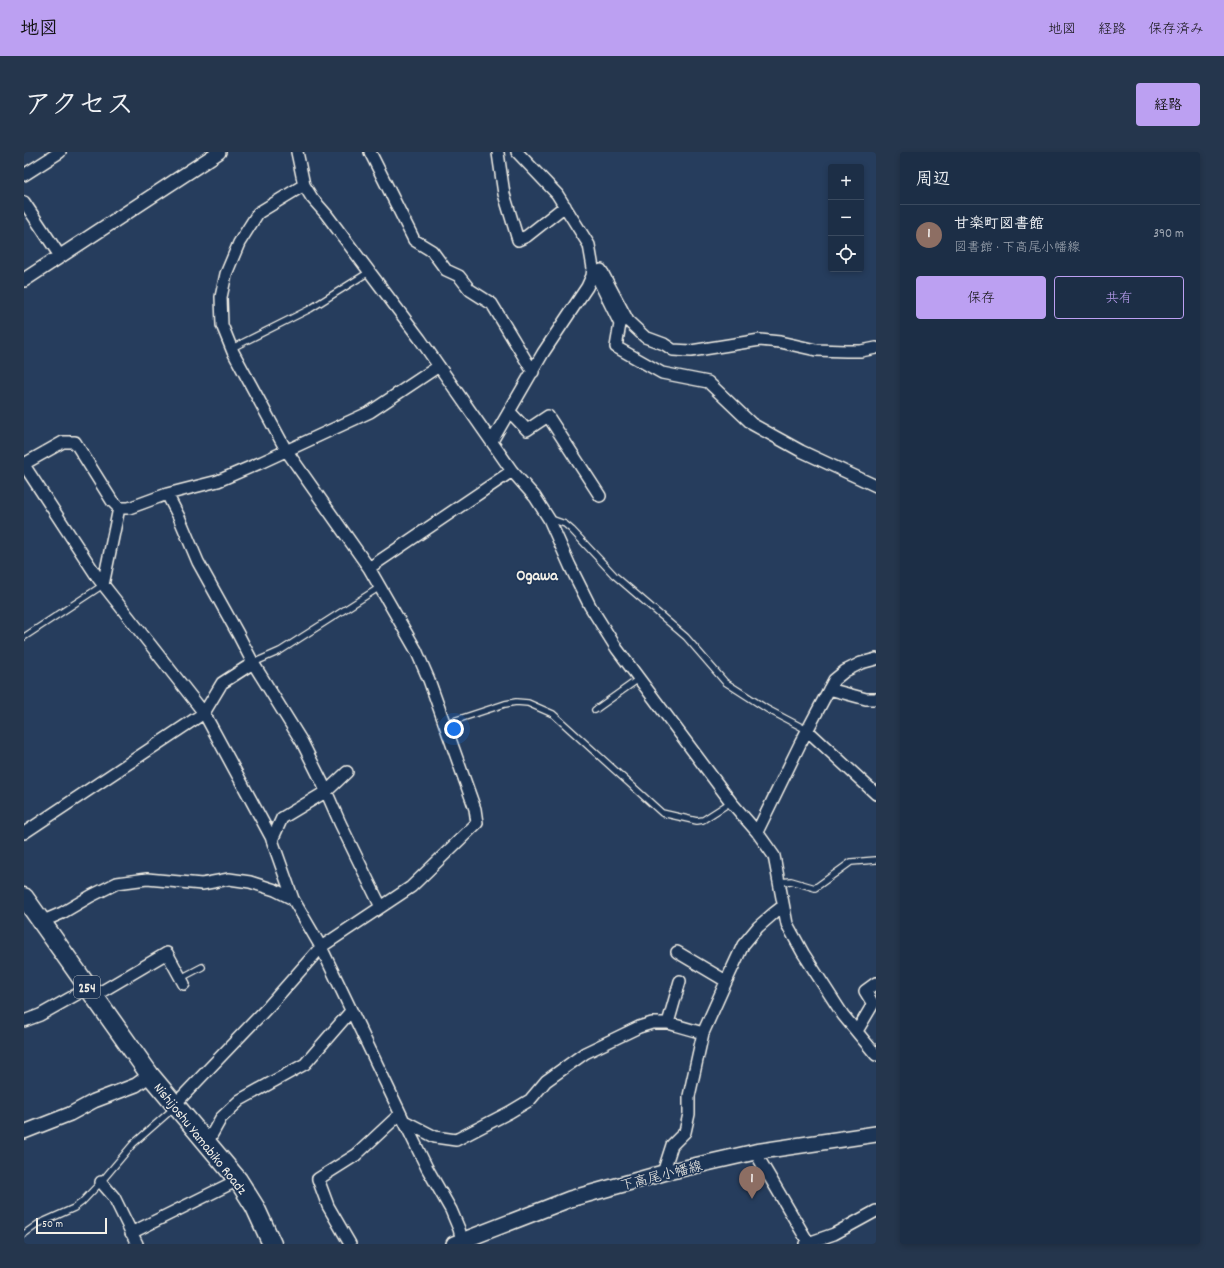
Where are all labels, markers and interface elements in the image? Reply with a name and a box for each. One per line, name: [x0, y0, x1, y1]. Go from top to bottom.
text: 地図: [20, 17, 58, 44]
text: 地図: [1048, 20, 1076, 40]
text: 経路: [1098, 20, 1126, 40]
text: 保存済み: [1148, 20, 1204, 40]
button: 経路: [1136, 83, 1200, 126]
text: アクセス: [24, 88, 134, 128]
map controls: [828, 164, 864, 272]
button: +: [828, 164, 864, 200]
text: 周辺: [916, 169, 950, 193]
button: −: [828, 200, 864, 236]
text: 甘楽町図書館: [954, 214, 1044, 236]
text: 1: [928, 225, 930, 244]
text: 390 m: [1153, 225, 1184, 244]
button: locate: [828, 236, 864, 272]
text: 図書館 · 下高尾小幡線: [954, 239, 1080, 258]
button: 保存: [916, 276, 1046, 319]
button: 共有: [1054, 276, 1184, 319]
district label: Ogawa: [516, 565, 559, 588]
your location: [444, 719, 464, 739]
road number: 254: [74, 976, 100, 998]
street label: Nishijoshu Yamabiko Roadz: [148, 1079, 251, 1200]
street label: 下高尾小幡線: [618, 1157, 705, 1197]
pin: 1: [739, 1166, 765, 1199]
scale bar: [36, 1216, 107, 1235]
text: 50 m: [42, 1217, 63, 1233]

